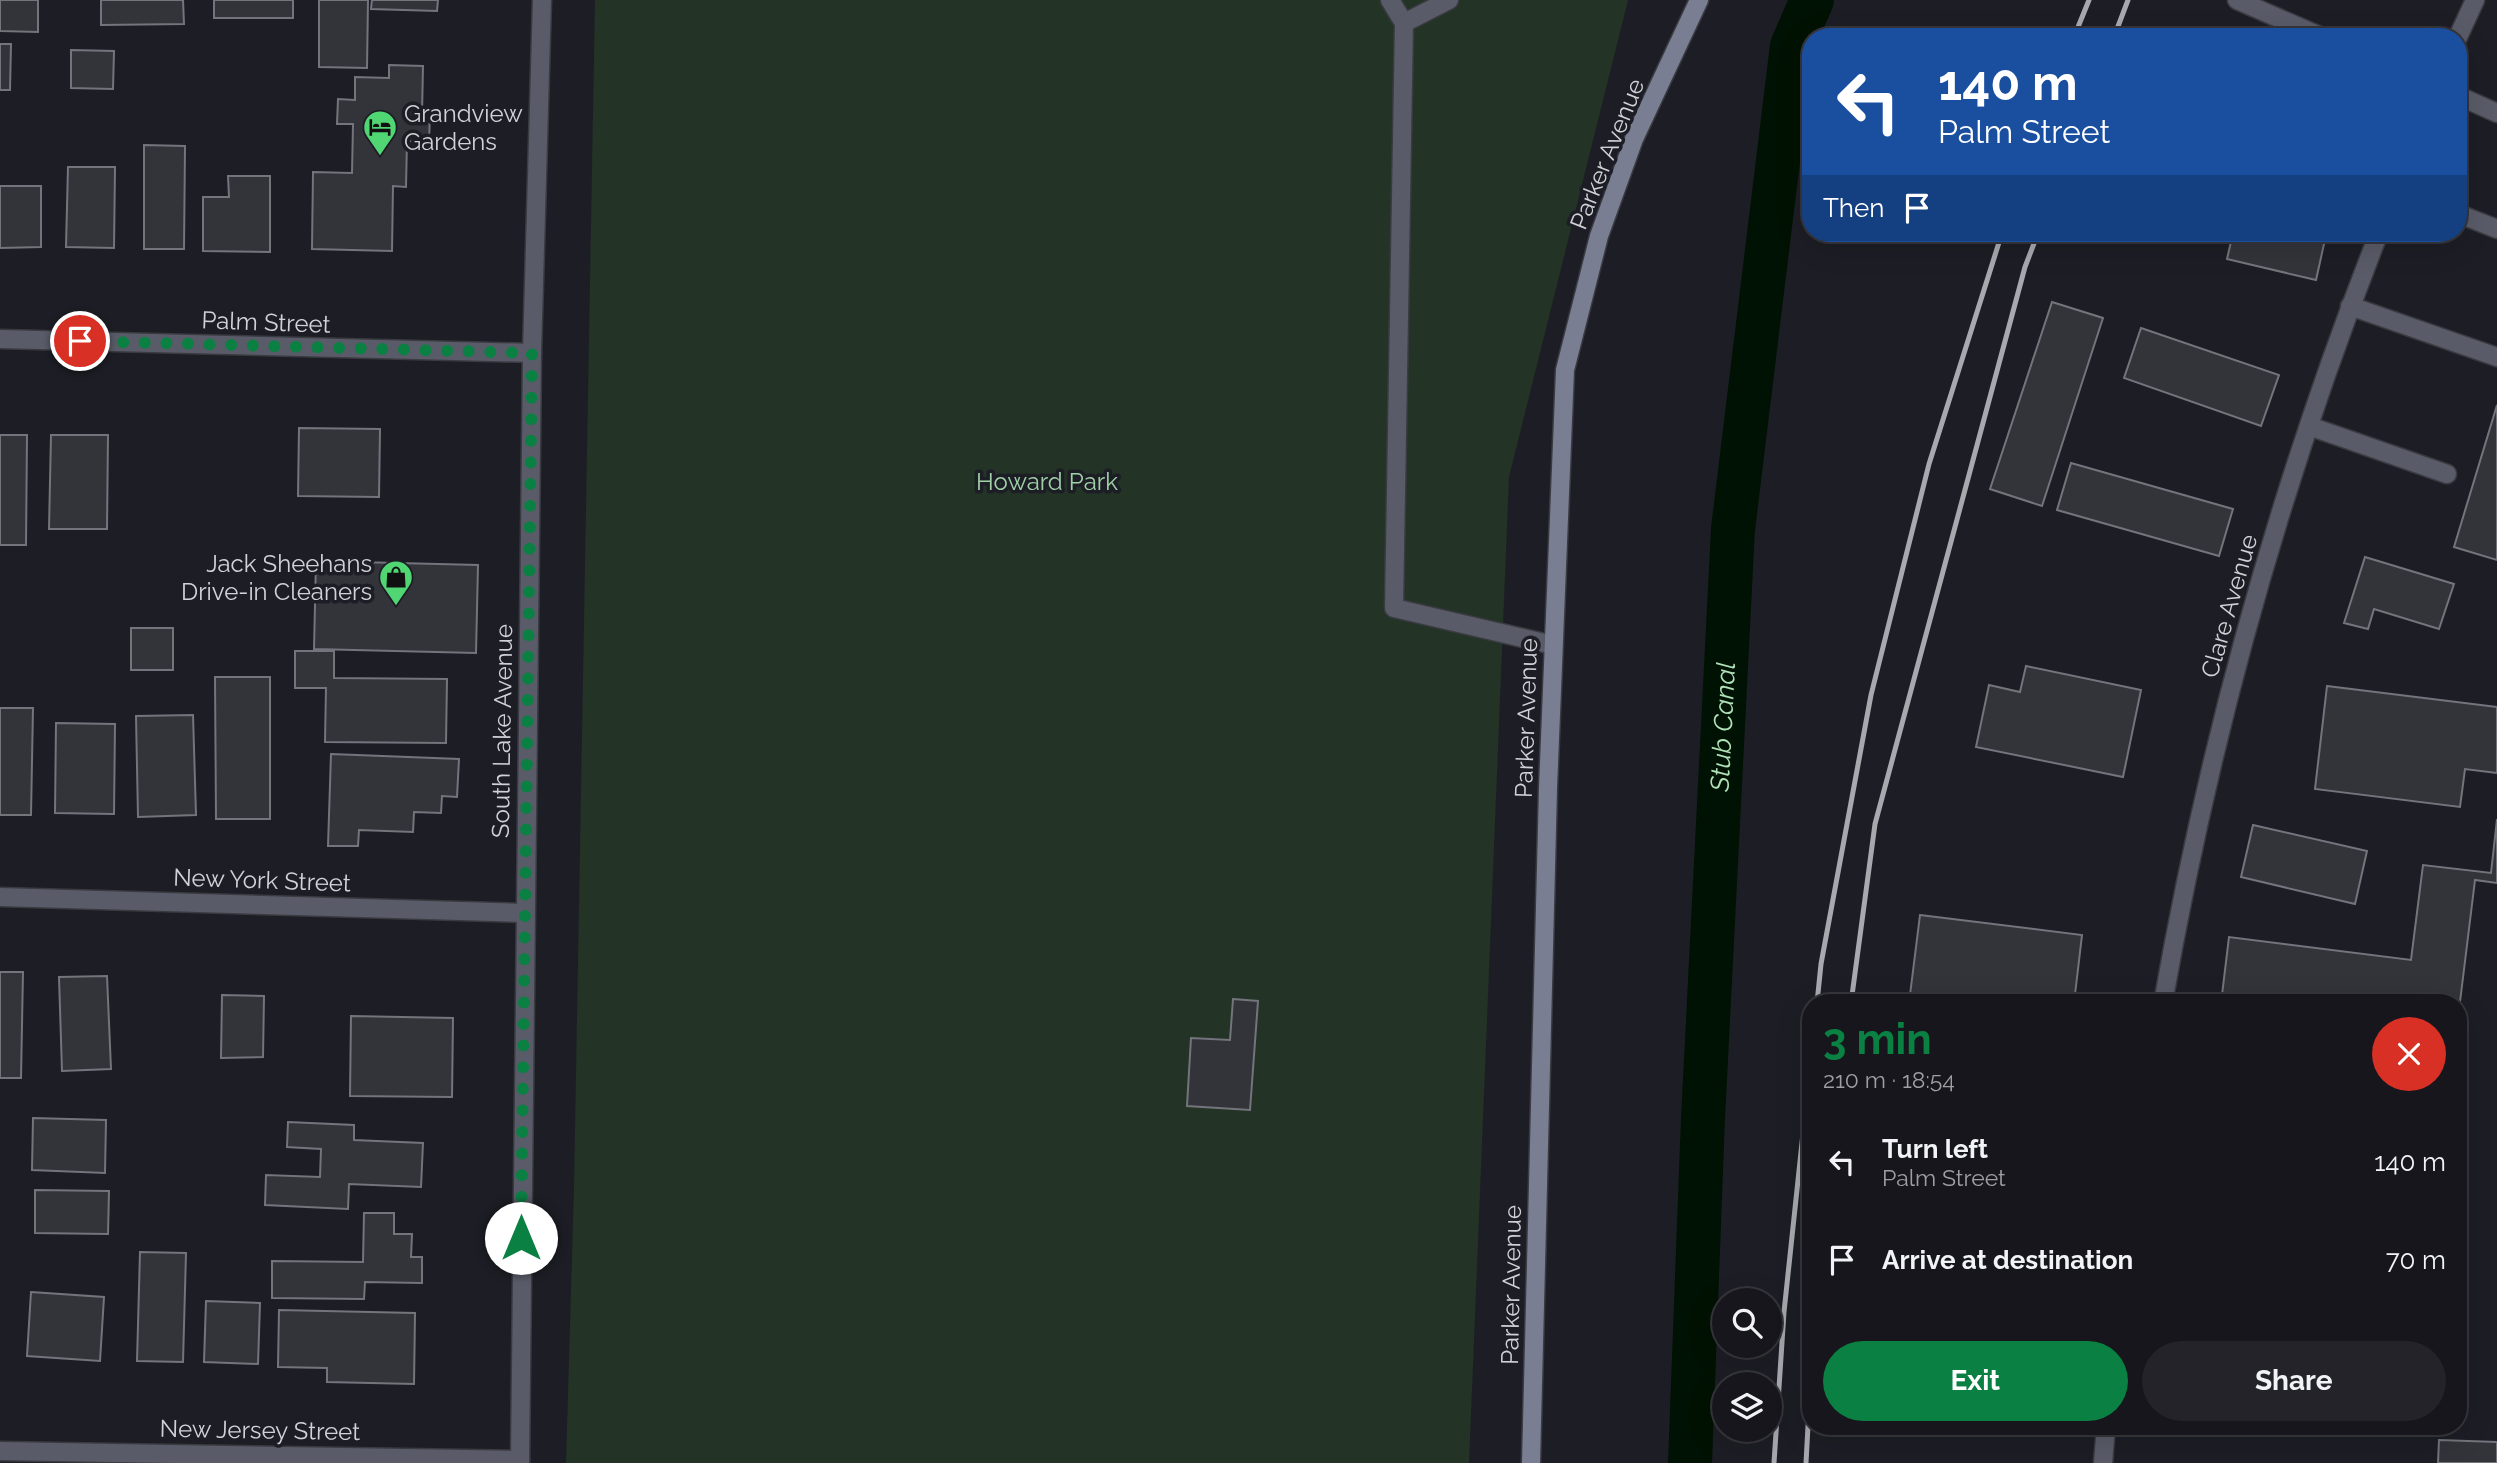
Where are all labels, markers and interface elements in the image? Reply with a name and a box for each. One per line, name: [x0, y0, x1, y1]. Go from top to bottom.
text: 140 m: [1938, 54, 2078, 111]
icon: left: [1823, 56, 1914, 147]
street label: Parker Avenue: [1564, 74, 1650, 234]
place label: Grandview Gardens: [404, 99, 523, 156]
hotel icon: Grandview Gardens: [361, 108, 399, 157]
text: Palm Street: [1938, 113, 2110, 150]
icon: arrive: [1898, 189, 1936, 227]
text: Then: [1823, 193, 1884, 223]
street label: Palm Street: [201, 305, 331, 339]
pin: [50, 311, 110, 371]
icon: arrive: [61, 322, 99, 360]
park label: Howard Park: [976, 467, 1118, 496]
street label: Clare Avenue: [2195, 531, 2263, 681]
place label: Jack Sheehans Drive-in Cleaners: [181, 549, 372, 606]
shop icon: Jack Sheehans Drive-in Cleaners: [377, 558, 415, 607]
street label: South Lake Avenue: [486, 624, 518, 838]
street label: Parker Avenue: [1509, 638, 1543, 798]
water label: Stub Canal: [1705, 661, 1741, 793]
street label: New York Street: [173, 862, 351, 898]
text: 3 min: [1823, 1015, 1932, 1064]
button: close: [2372, 1017, 2446, 1091]
text: 210 m · 18:54: [1823, 1066, 1955, 1093]
text: Turn left: [1882, 1134, 1988, 1164]
icon: left: [1823, 1143, 1861, 1181]
text: 140 m: [2374, 1147, 2446, 1177]
text: Palm Street: [1882, 1164, 2006, 1191]
position arrow: [484, 1201, 558, 1275]
street label: Parker Avenue: [1495, 1205, 1527, 1365]
icon: arrive: [1823, 1241, 1861, 1279]
text: Arrive at destination: [1882, 1245, 2133, 1275]
text: 70 m: [2386, 1245, 2446, 1275]
map controls: [1712, 1288, 1782, 1442]
button: search: [1712, 1288, 1782, 1358]
button: Exit: [1823, 1341, 2128, 1421]
button: Share: [2142, 1341, 2446, 1421]
button: layers: [1712, 1372, 1782, 1442]
street label: New Jersey Street: [159, 1414, 361, 1446]

